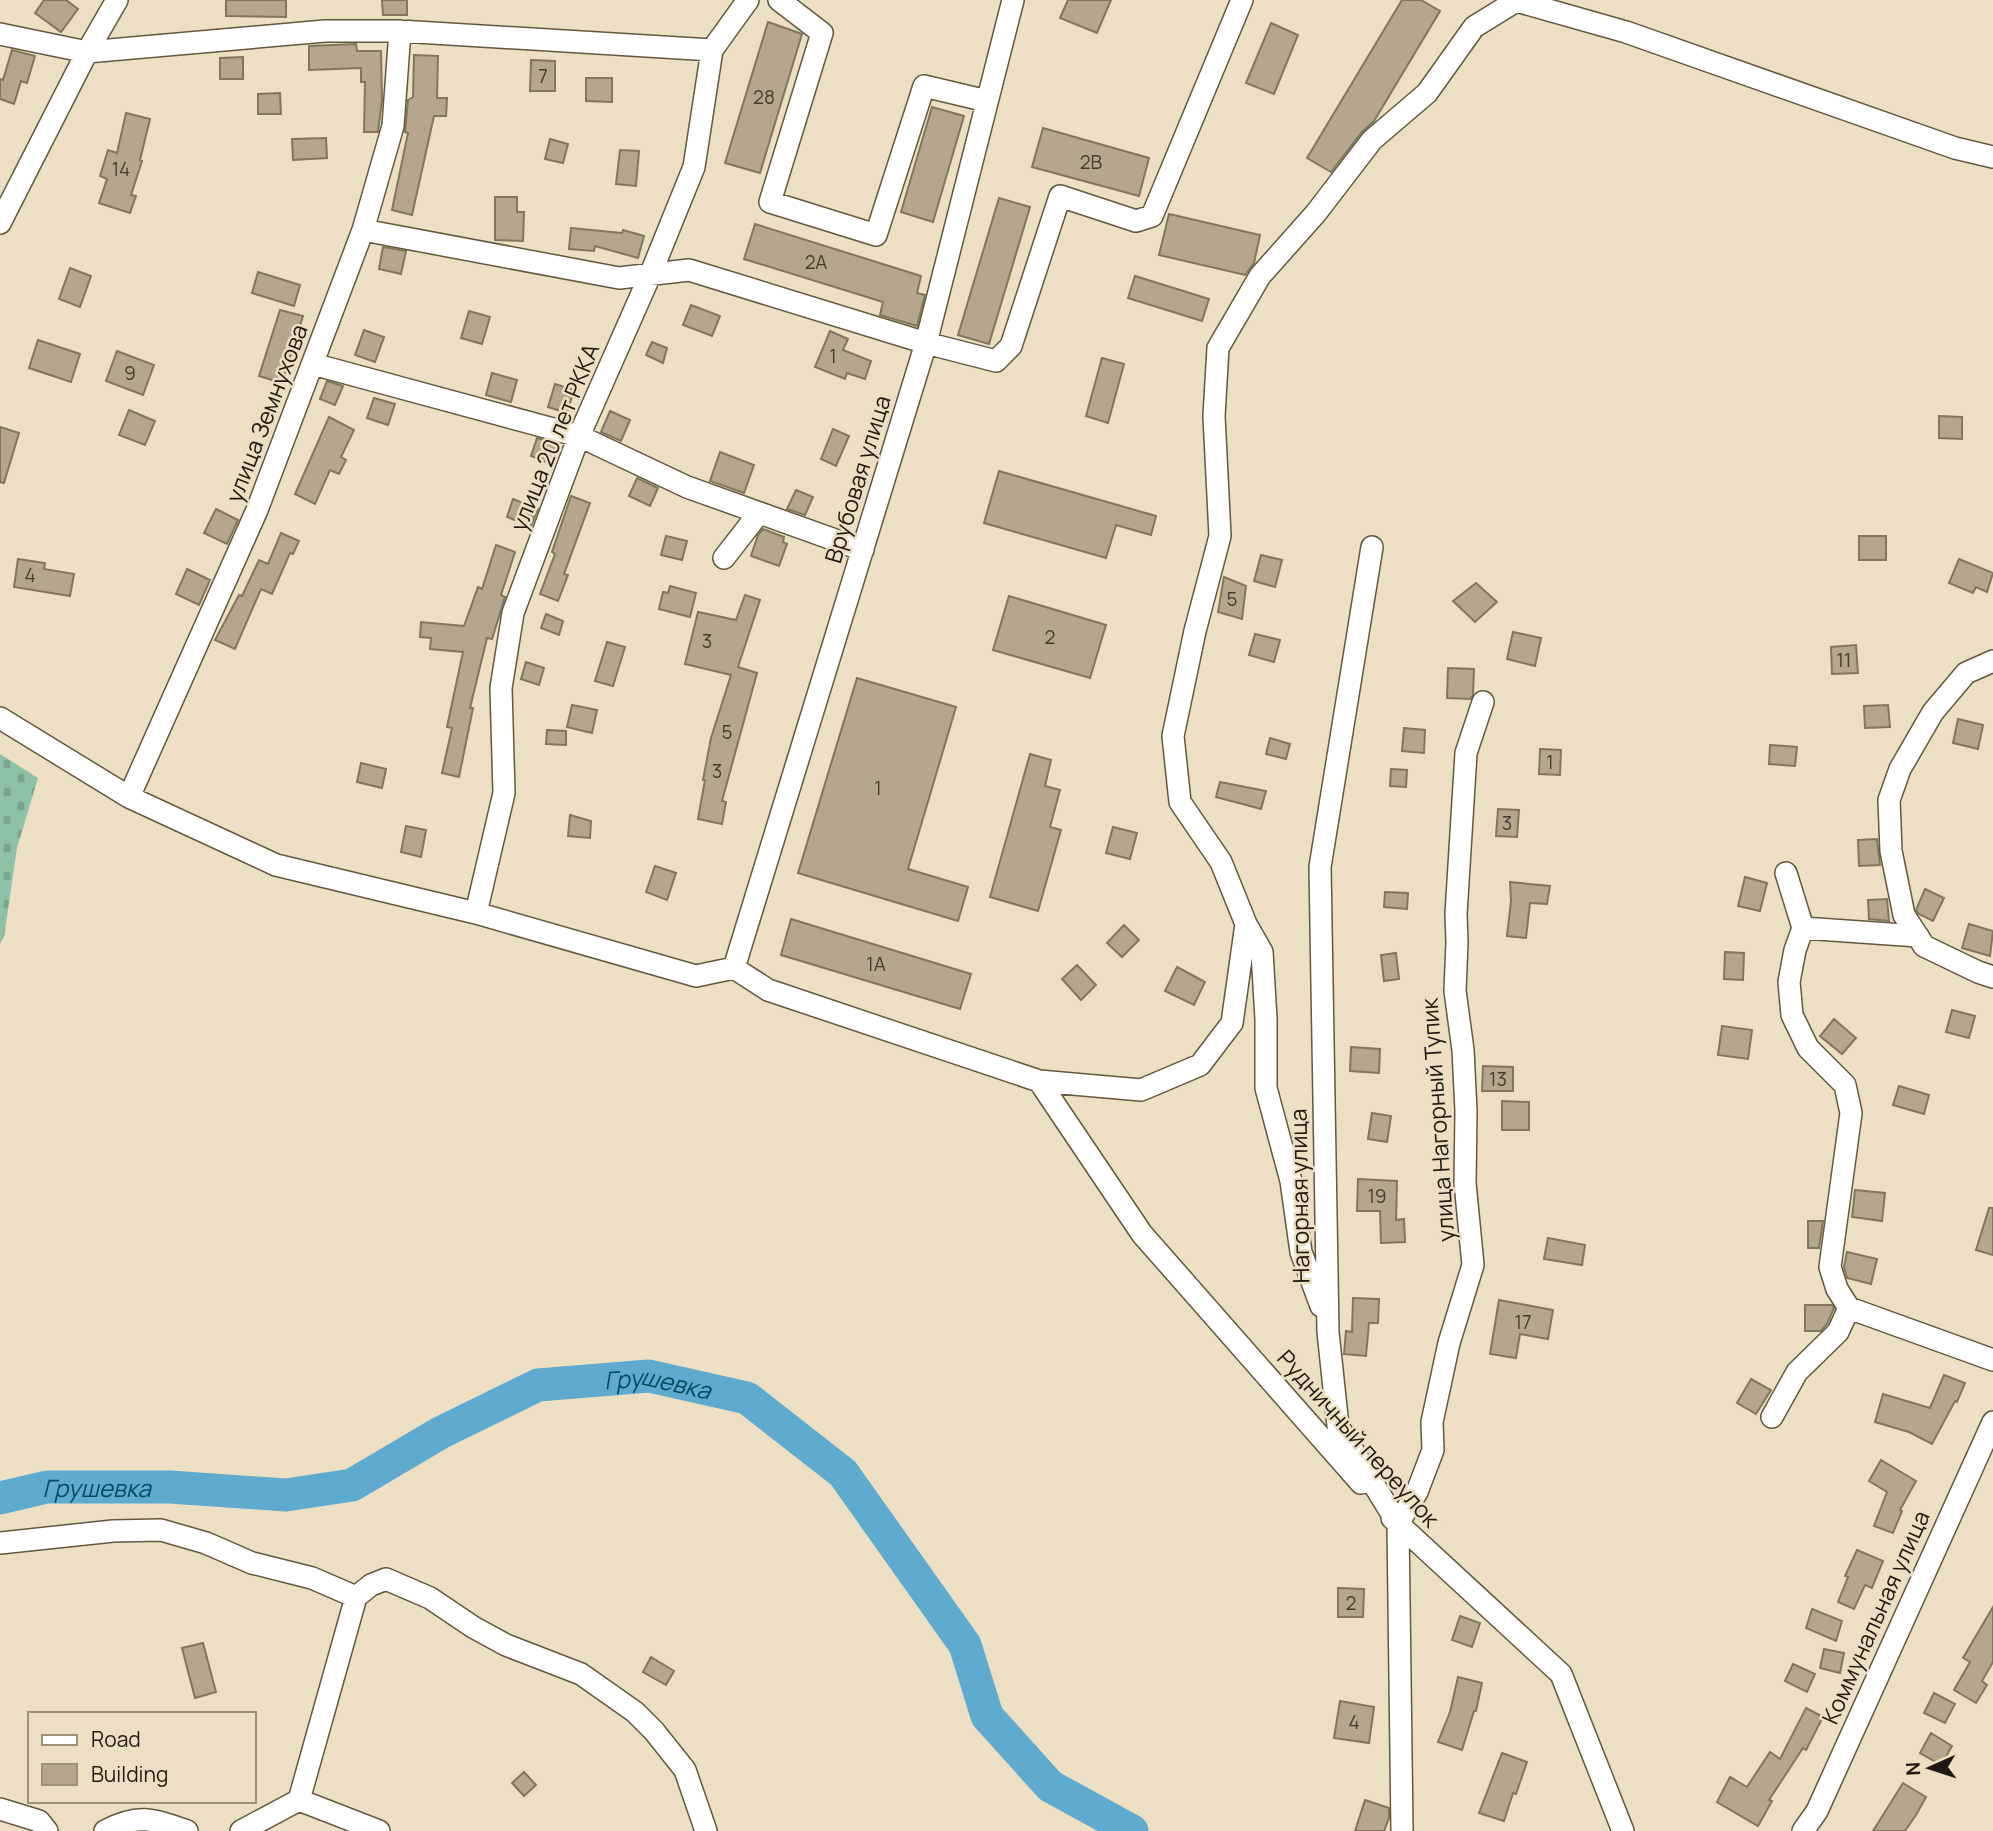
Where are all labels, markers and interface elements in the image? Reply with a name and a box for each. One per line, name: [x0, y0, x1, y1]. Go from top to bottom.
house number: 7: [538, 63, 548, 89]
house number: 28: [753, 84, 775, 110]
house number: 2В: [1080, 149, 1103, 175]
house number: 14: [112, 156, 130, 182]
house number: 2А: [805, 249, 827, 275]
street label: улица Земнухова: [217, 319, 315, 507]
street label: улица 20 лет РККА: [502, 338, 606, 536]
house number: 1: [829, 343, 837, 369]
house number: 9: [124, 360, 136, 386]
street label: Врубовая улица: [816, 391, 898, 567]
house number: 4: [24, 562, 36, 588]
house number: 5: [1227, 586, 1238, 612]
house number: 2: [1045, 624, 1055, 650]
house number: 3: [702, 628, 712, 654]
house number: 11: [1837, 647, 1851, 673]
house number: 5: [722, 719, 733, 745]
house number: 1: [1546, 749, 1554, 775]
house number: 3: [712, 758, 722, 784]
house number: 1: [874, 775, 882, 801]
house number: 3: [1502, 810, 1512, 836]
house number: 1А: [866, 951, 886, 977]
street label: улица Нагорный Тупик: [1412, 996, 1461, 1243]
house number: 13: [1489, 1066, 1507, 1092]
street label: Нагорная улица: [1281, 1108, 1317, 1284]
house number: 19: [1367, 1183, 1387, 1209]
house number: 17: [1515, 1309, 1531, 1335]
street label: Рудничный переулок: [1271, 1342, 1448, 1534]
water label: Грушевка: [603, 1358, 716, 1406]
water label: Грушевка: [43, 1471, 153, 1504]
street label: Коммунальная улица: [1814, 1505, 1936, 1729]
house number: 2: [1346, 1590, 1356, 1616]
house number: 4: [1348, 1709, 1360, 1735]
legend: [28, 1712, 256, 1803]
text: Road: [91, 1725, 141, 1753]
north arrow: [1895, 1733, 1965, 1803]
text: Building: [91, 1760, 168, 1788]
text: N: [1900, 1761, 1926, 1776]

